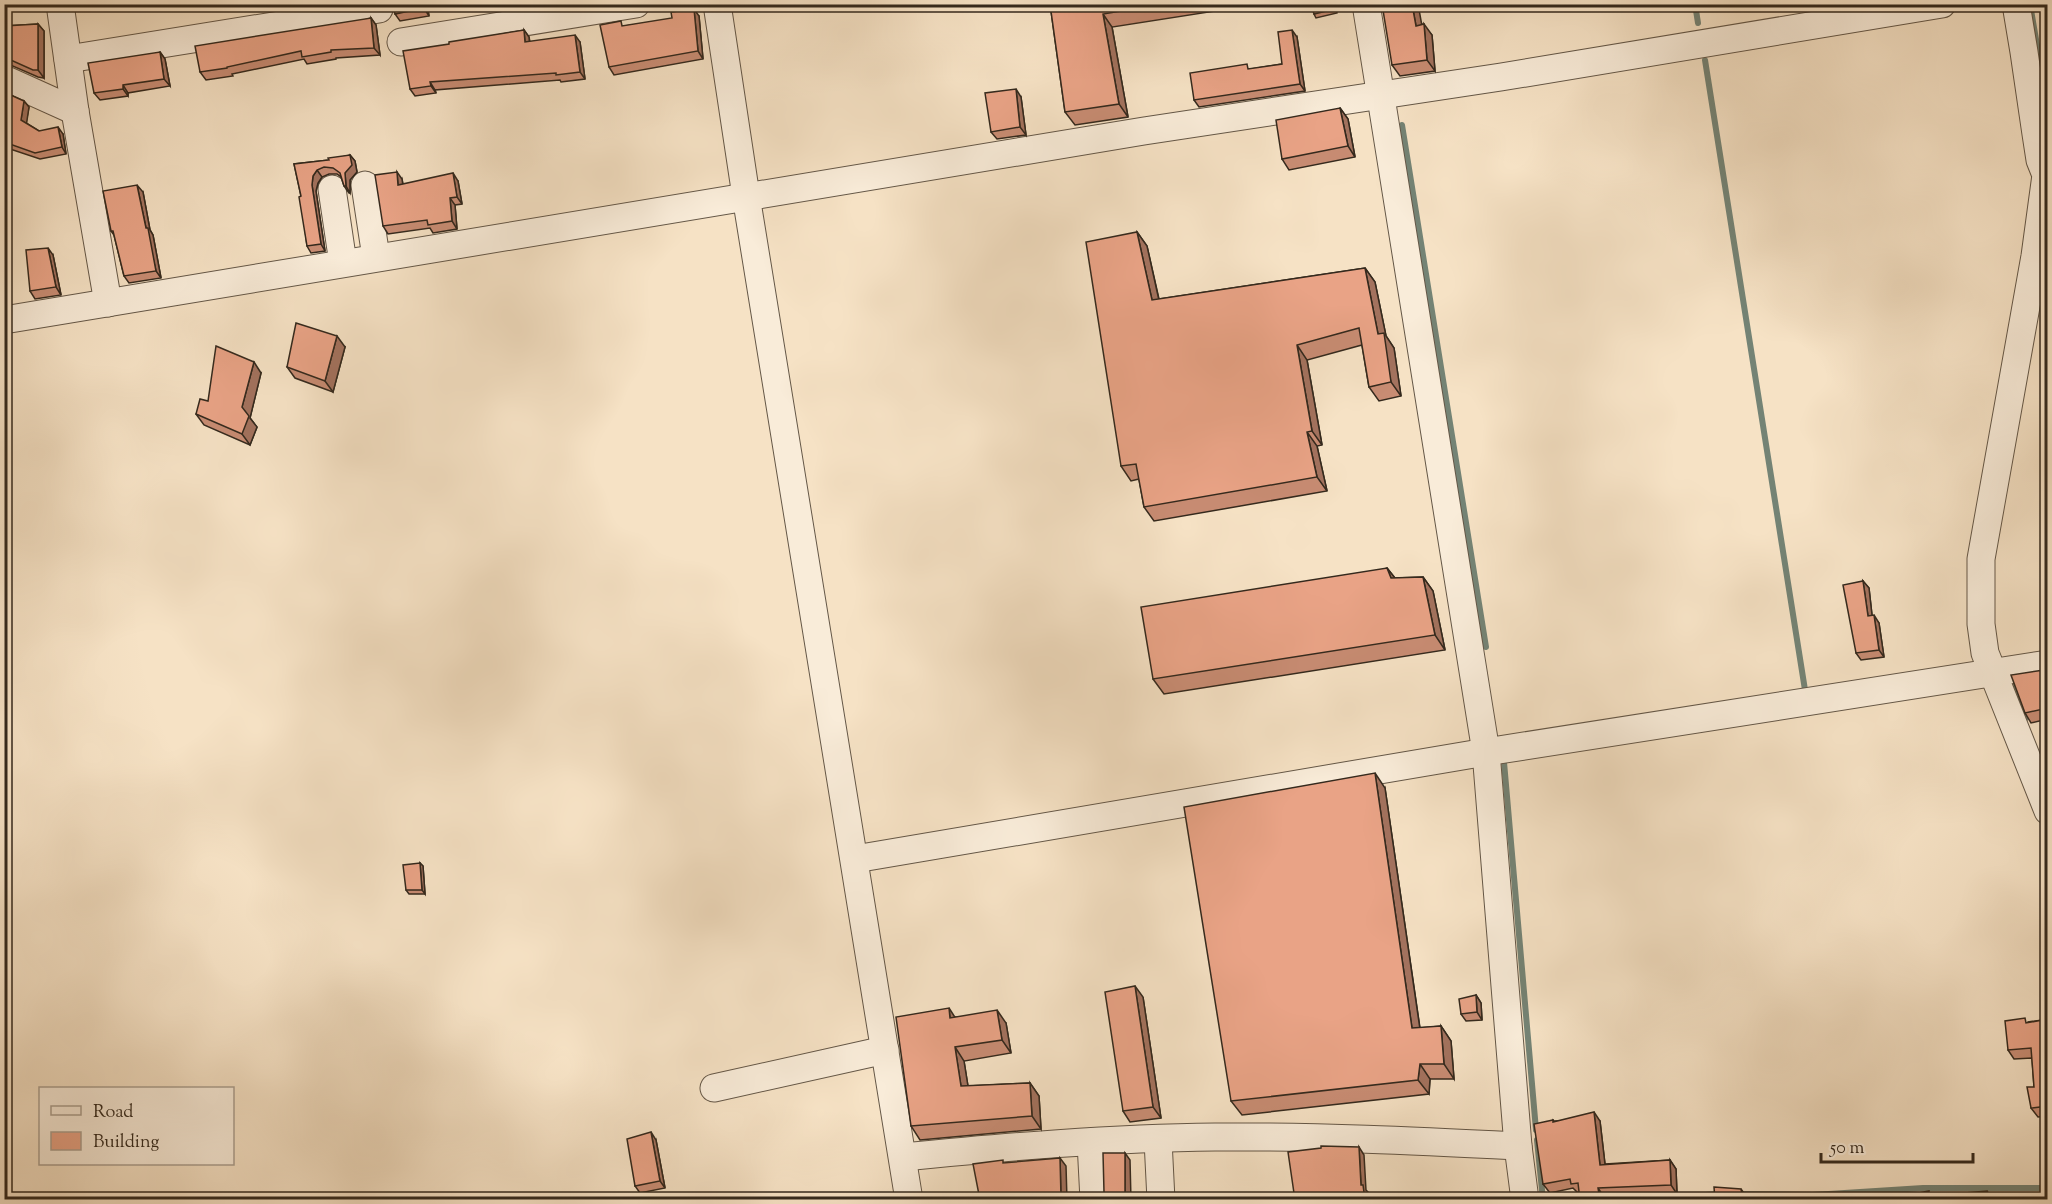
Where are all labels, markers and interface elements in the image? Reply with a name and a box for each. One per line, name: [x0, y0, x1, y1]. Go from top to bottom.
legend: [39, 1087, 234, 1165]
text: Road: [93, 1100, 133, 1126]
scale bar: [1821, 1126, 1972, 1164]
text: Building: [93, 1130, 159, 1156]
text: 50 m: [1829, 1136, 1865, 1162]

